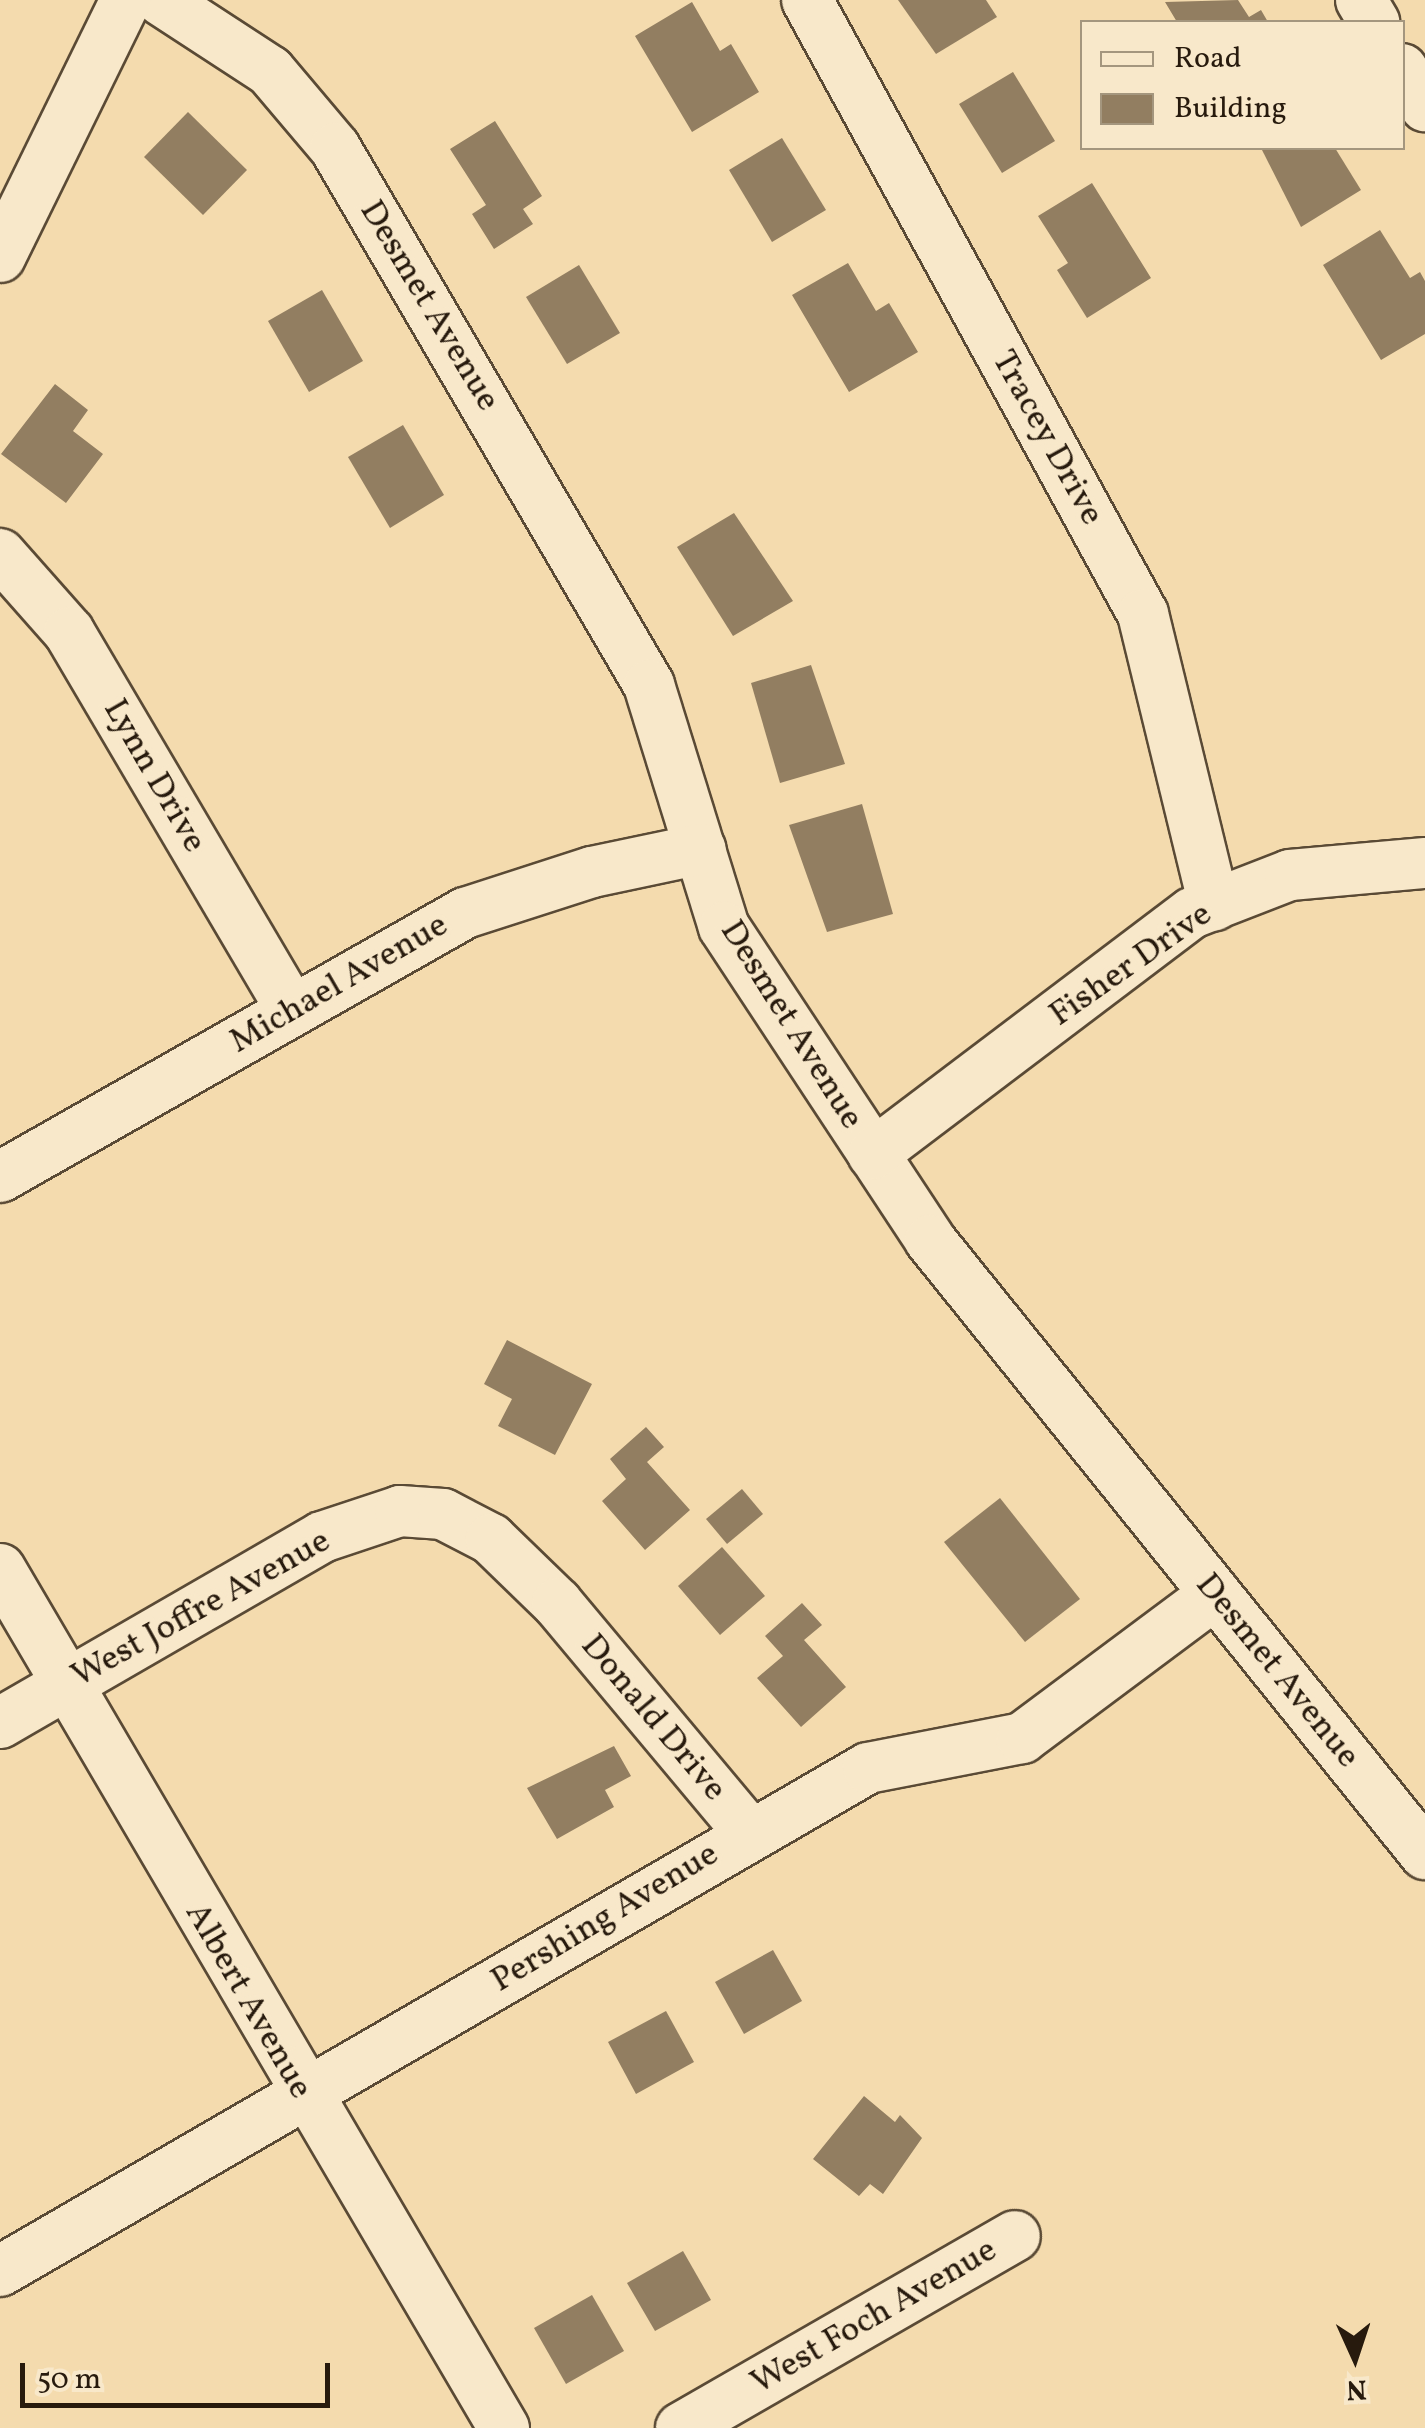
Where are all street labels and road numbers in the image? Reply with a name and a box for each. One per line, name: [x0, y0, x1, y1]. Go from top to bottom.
street label: Desmet Avenue: [350, 193, 508, 419]
street label: Tracey Drive: [981, 343, 1113, 533]
street label: Lynn Drive: [93, 692, 215, 860]
street label: Fisher Drive: [1042, 894, 1220, 1036]
street label: Michael Avenue: [223, 905, 455, 1063]
street label: Desmet Avenue: [710, 913, 872, 1137]
street label: West Joffre Avenue: [64, 1521, 338, 1697]
street label: Desmet Avenue: [1186, 1565, 1368, 1777]
street label: Donald Drive: [571, 1626, 735, 1810]
street label: Pershing Avenue: [484, 1834, 726, 2002]
street label: Albert Avenue: [175, 1896, 321, 2106]
street label: West Foch Avenue: [744, 2230, 1004, 2404]

